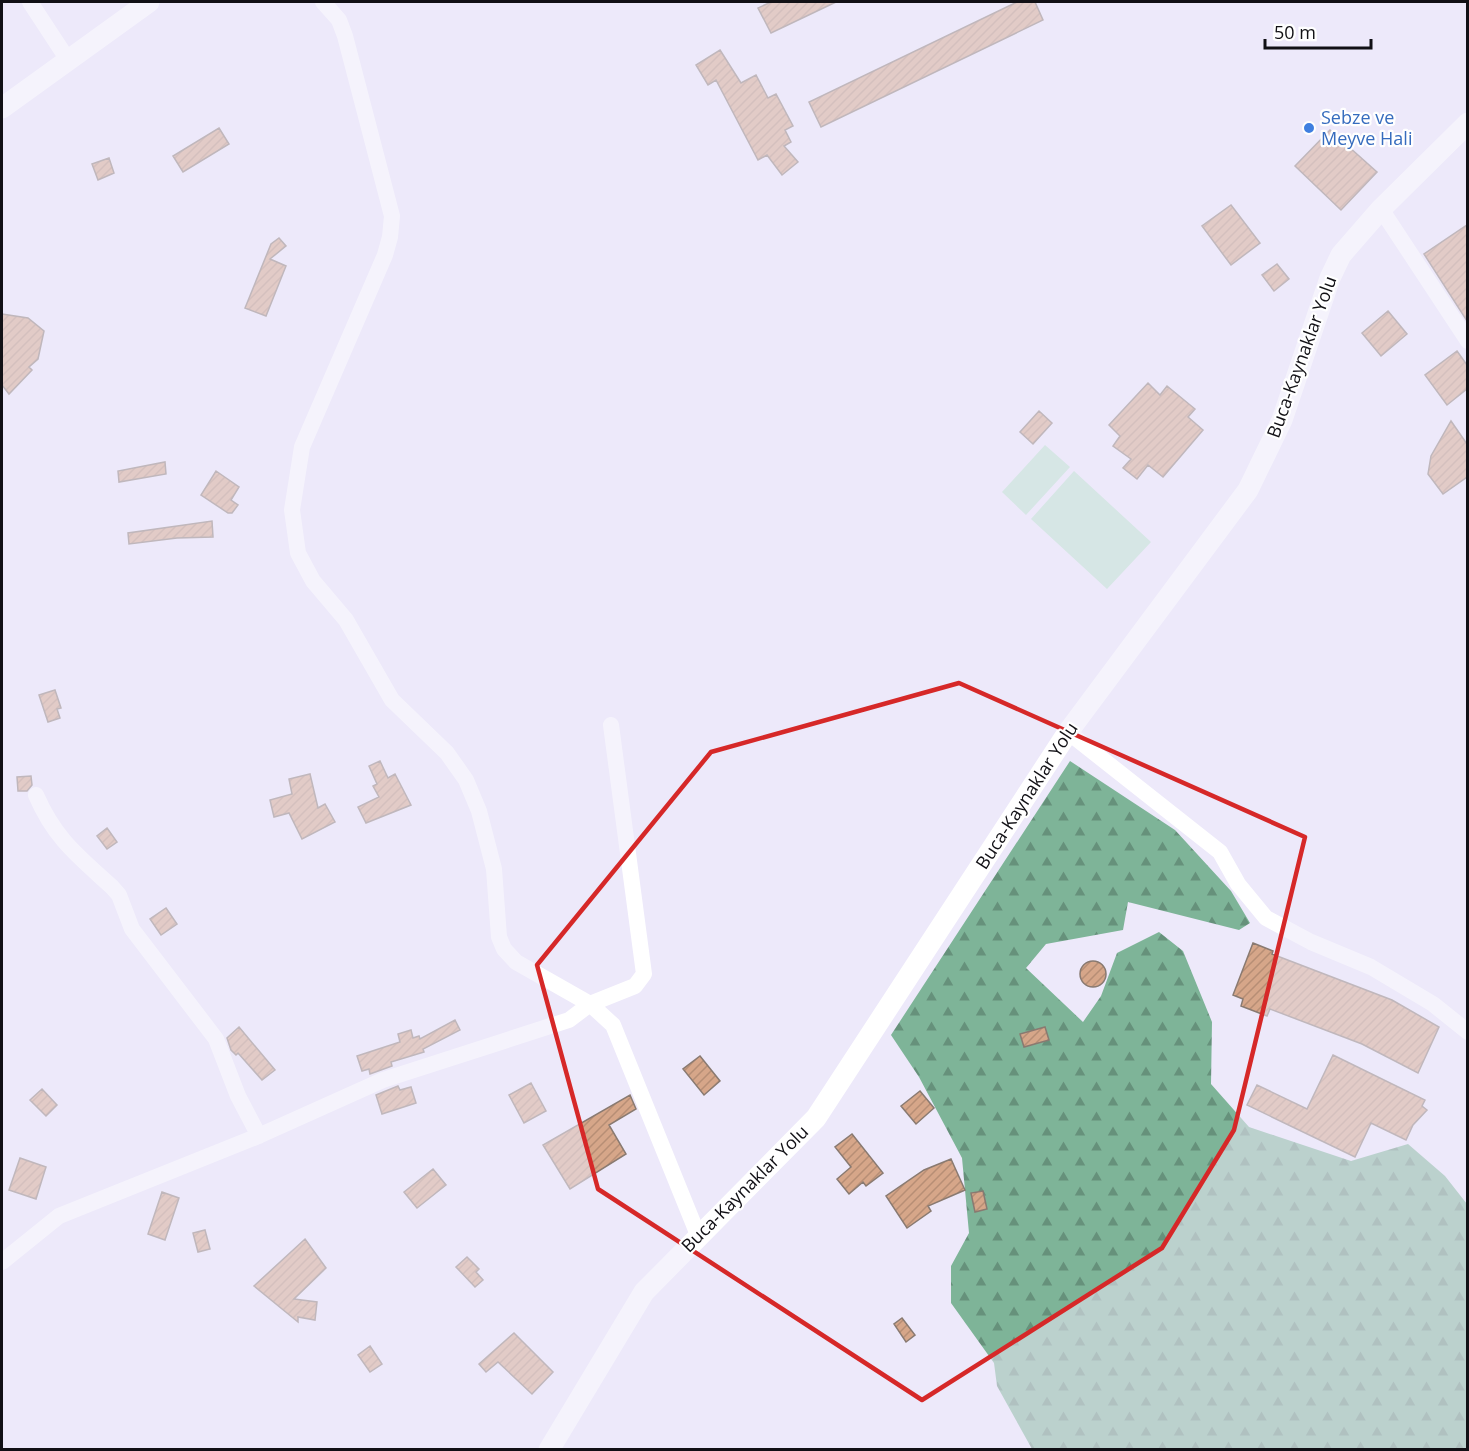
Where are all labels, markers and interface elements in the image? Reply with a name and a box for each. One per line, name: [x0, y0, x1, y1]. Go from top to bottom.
scale bar: [1265, 12, 1372, 50]
text: 50 m: [1274, 20, 1316, 44]
place label: Sebze ve Meyve Hali: [1321, 105, 1412, 150]
marker: Sebze ve Meyve Hali: [1302, 121, 1316, 135]
street label: Buca-Kaynaklar Yolu: [1261, 272, 1342, 441]
street label: Buca-Kaynaklar Yolu: [970, 717, 1083, 874]
street label: Buca-Kaynaklar Yolu: [675, 1119, 813, 1257]

